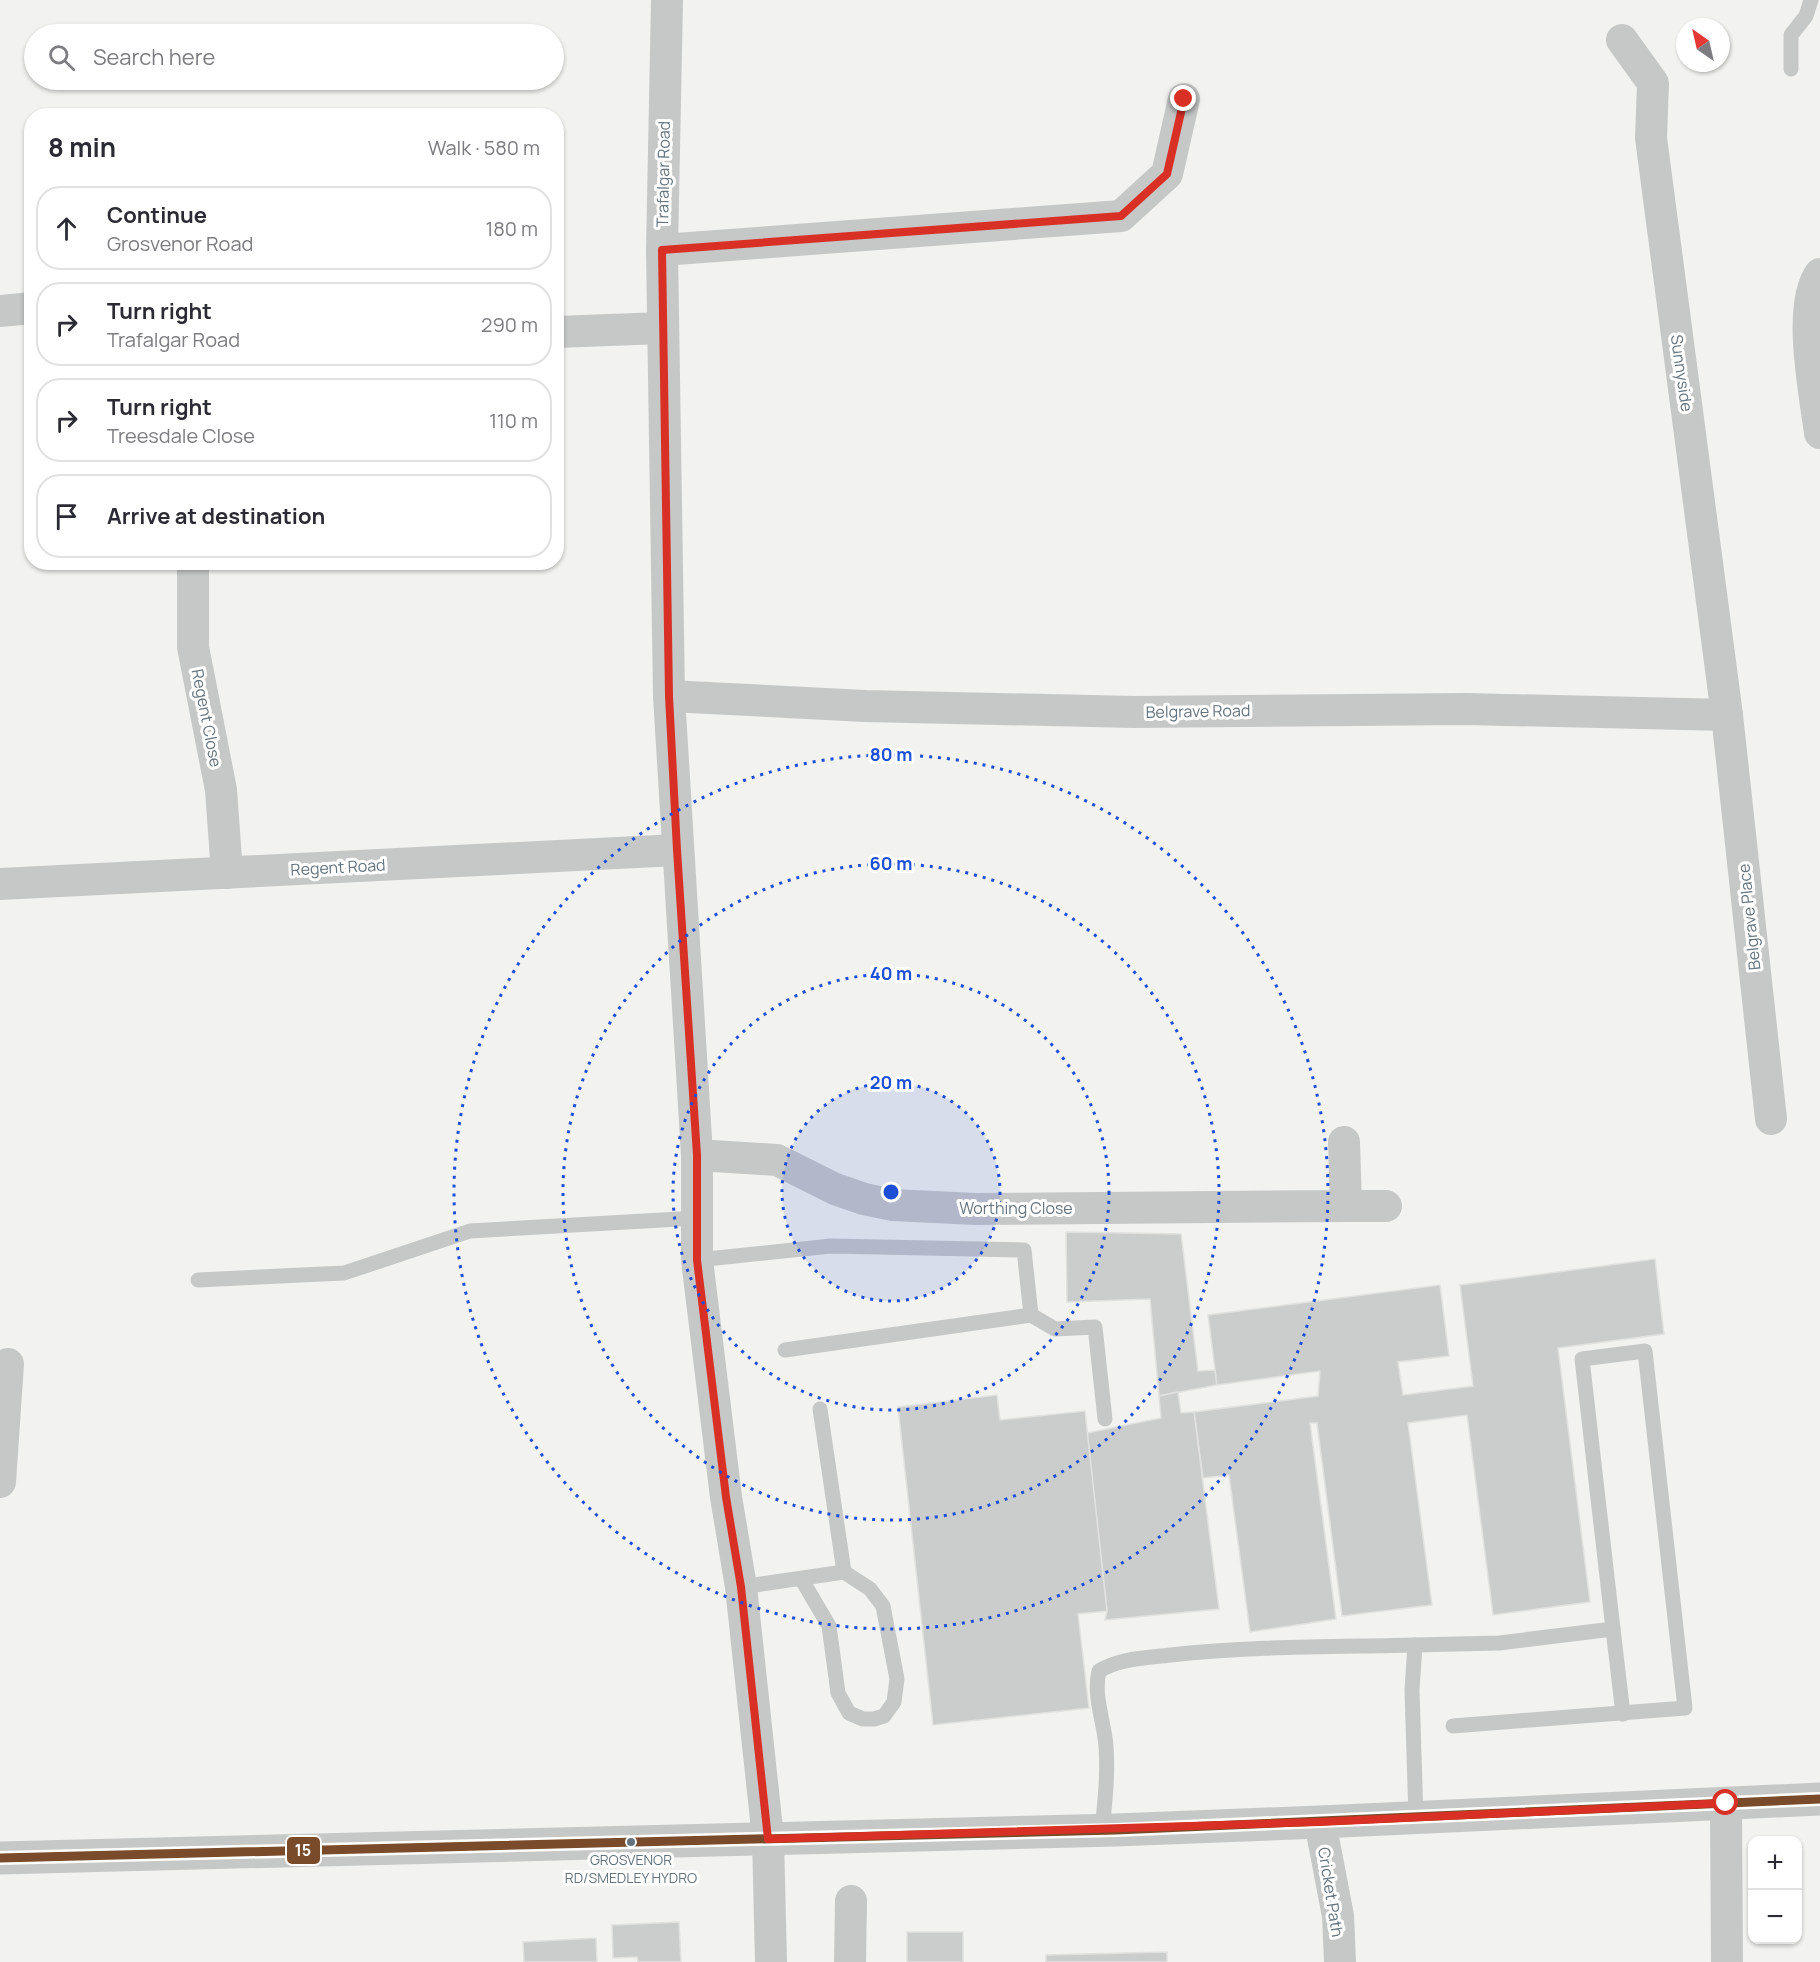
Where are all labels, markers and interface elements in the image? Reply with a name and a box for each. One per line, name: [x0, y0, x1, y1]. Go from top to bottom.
north arrow: [1676, 18, 1730, 72]
search box: [24, 24, 564, 90]
icon: search: [45, 41, 78, 74]
text: Search here: [93, 42, 215, 72]
route end: [1170, 85, 1196, 111]
street label: Trafalgar Road: [651, 121, 675, 227]
text: 8 min: [48, 129, 116, 165]
text: Walk · 580 m: [428, 134, 540, 161]
text: Continue: [107, 200, 207, 230]
icon: ahead: [50, 212, 83, 245]
text: 180 m: [485, 215, 538, 242]
text: Grosvenor Road: [107, 230, 253, 257]
text: Turn right: [107, 296, 212, 326]
icon: right: [50, 308, 83, 341]
text: 290 m: [481, 311, 538, 338]
text: Trafalgar Road: [107, 326, 240, 353]
street label: Sunnyside: [1666, 333, 1698, 413]
text: Turn right: [107, 392, 212, 422]
icon: right: [50, 404, 83, 437]
text: 110 m: [489, 407, 538, 434]
text: Treesdale Close: [107, 422, 255, 449]
icon: arrive: [50, 500, 83, 533]
text: Arrive at destination: [107, 501, 325, 531]
street label: Regent Close: [187, 667, 227, 769]
street label: Belgrave Road: [1145, 699, 1251, 723]
text: 80 m: [870, 742, 912, 766]
text: 60 m: [870, 851, 912, 875]
street label: Regent Road: [290, 854, 386, 880]
street label: Belgrave Place: [1732, 863, 1766, 971]
text: 40 m: [870, 961, 912, 985]
text: 20 m: [870, 1070, 912, 1094]
centre of rings: [881, 1182, 901, 1202]
street label: Worthing Close: [959, 1197, 1073, 1219]
route start: [1712, 1789, 1738, 1815]
line badge: 15: [286, 1836, 321, 1865]
marker: GROSVENOR RD/SMEDLEY HYDRO: [625, 1836, 637, 1848]
map controls: [1748, 1836, 1802, 1944]
button: +: [1748, 1836, 1802, 1890]
text: 15: [295, 1839, 311, 1861]
street label: Cricket Path: [1313, 1846, 1349, 1938]
place label: GROSVENOR RD/SMEDLEY HYDRO: [565, 1850, 697, 1887]
button: −: [1748, 1890, 1802, 1944]

